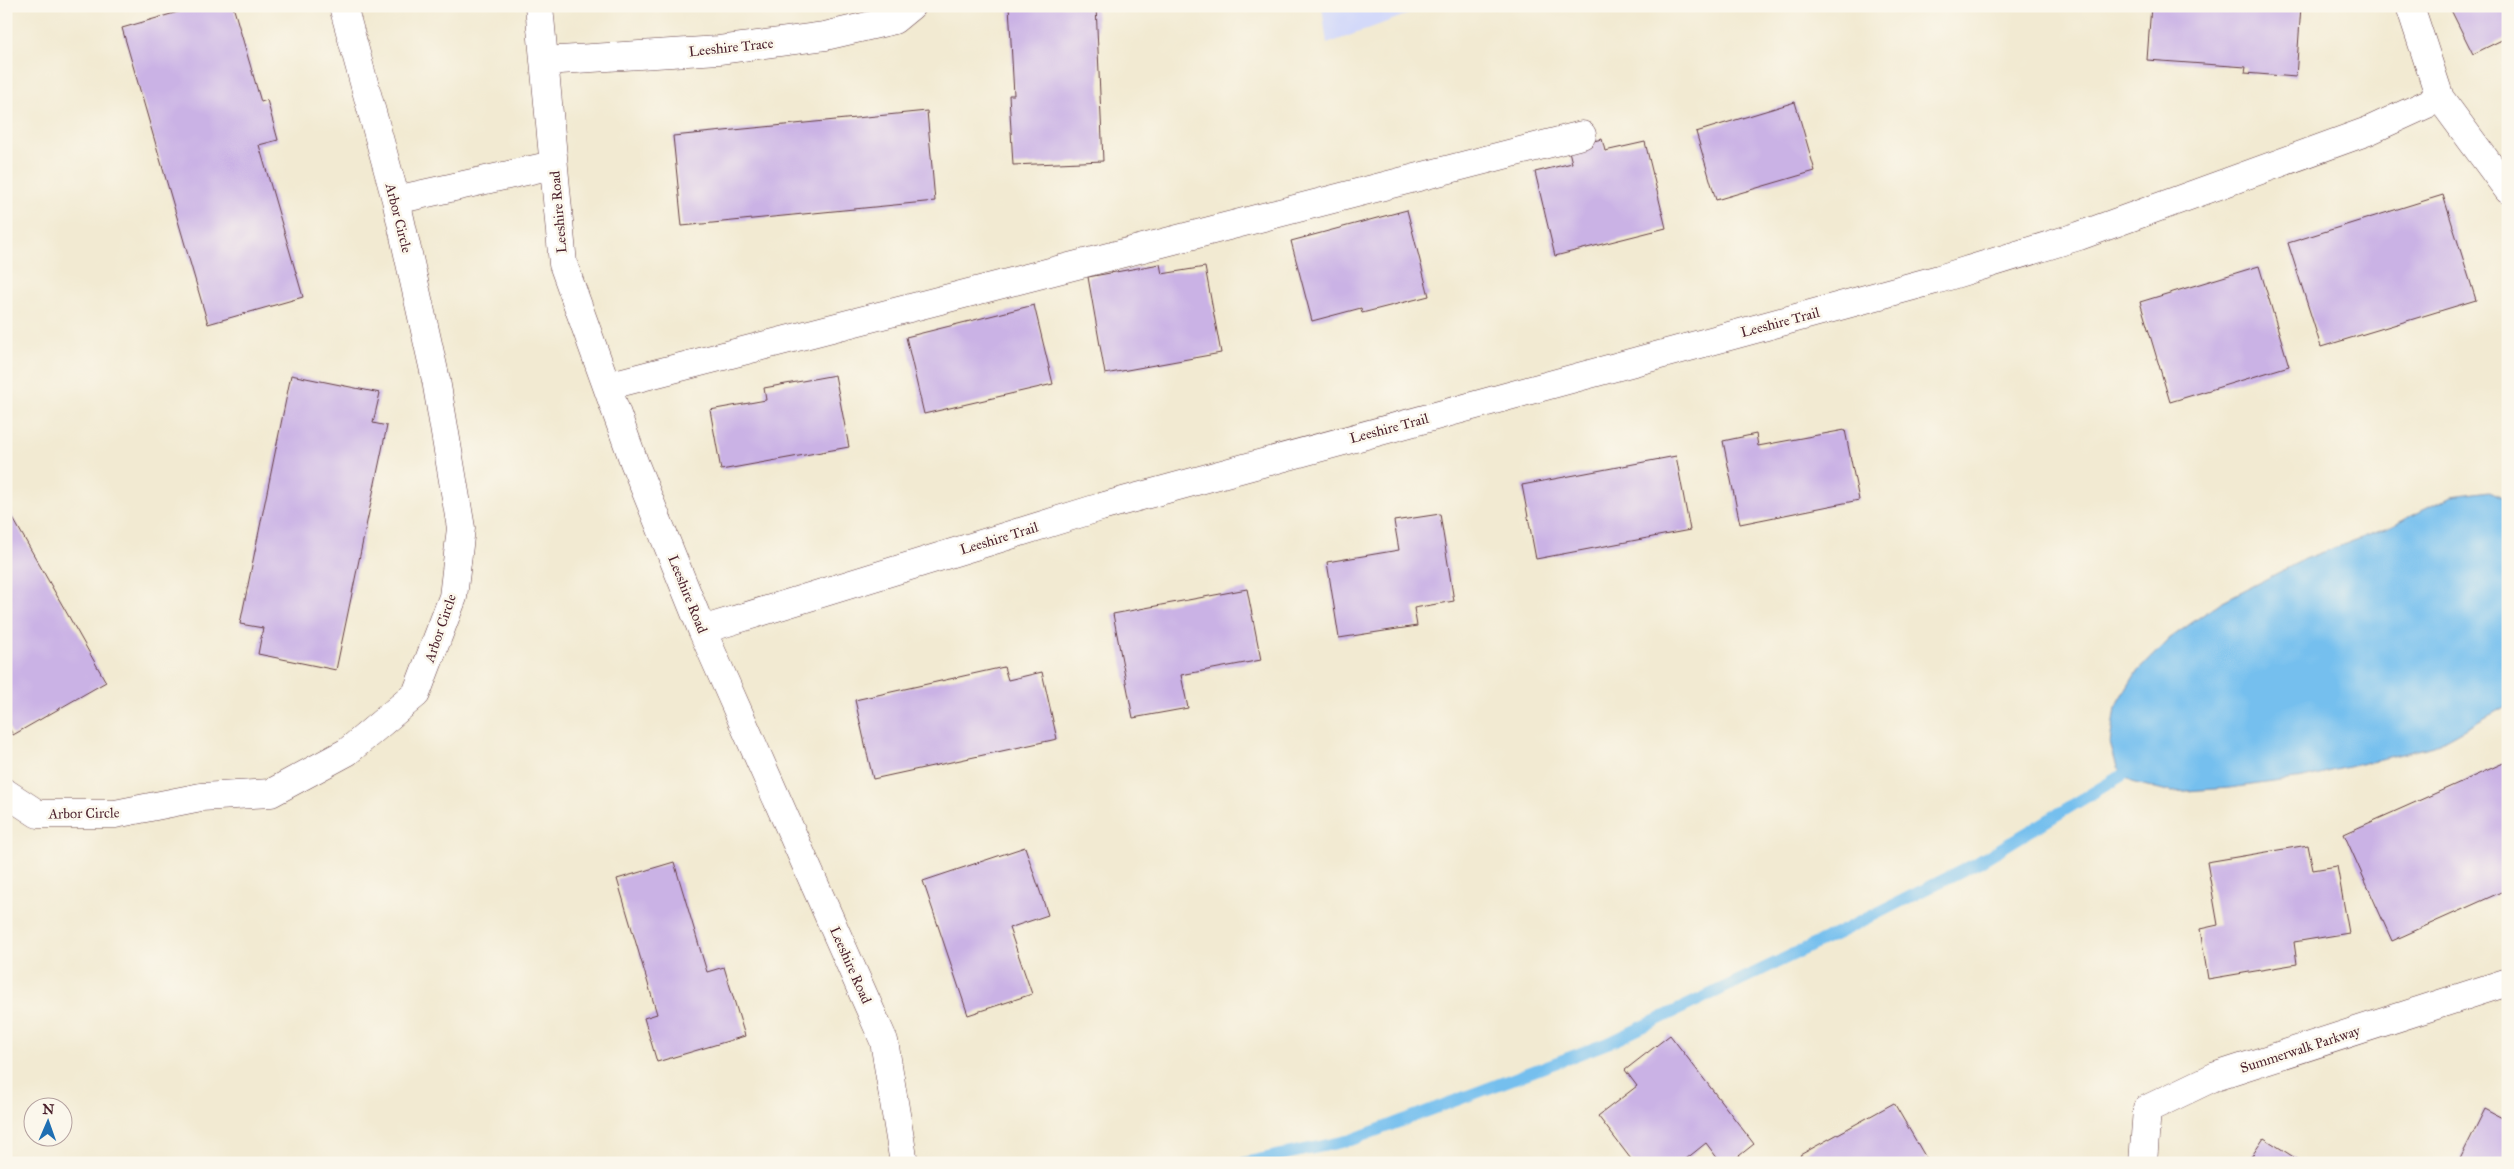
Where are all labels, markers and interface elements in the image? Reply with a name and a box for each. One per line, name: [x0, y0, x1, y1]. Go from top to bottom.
street label: Leeshire Trace: [688, 35, 774, 60]
street label: Leeshire Road: [546, 170, 571, 254]
street label: Arbor Circle: [381, 181, 415, 255]
street label: Leeshire Trail: [1739, 304, 1822, 341]
street label: Leeshire Trail: [1348, 410, 1431, 447]
street label: Leeshire Trail: [958, 518, 1040, 558]
street label: Leeshire Road: [664, 553, 711, 636]
street label: Arbor Circle: [421, 592, 460, 665]
street label: Arbor Circle: [47, 804, 120, 823]
street label: Leeshire Road: [826, 924, 875, 1006]
street label: Summerwalk Parkway: [2238, 1022, 2363, 1077]
north arrow: [22, 1096, 72, 1146]
text: N: [42, 1101, 55, 1118]

